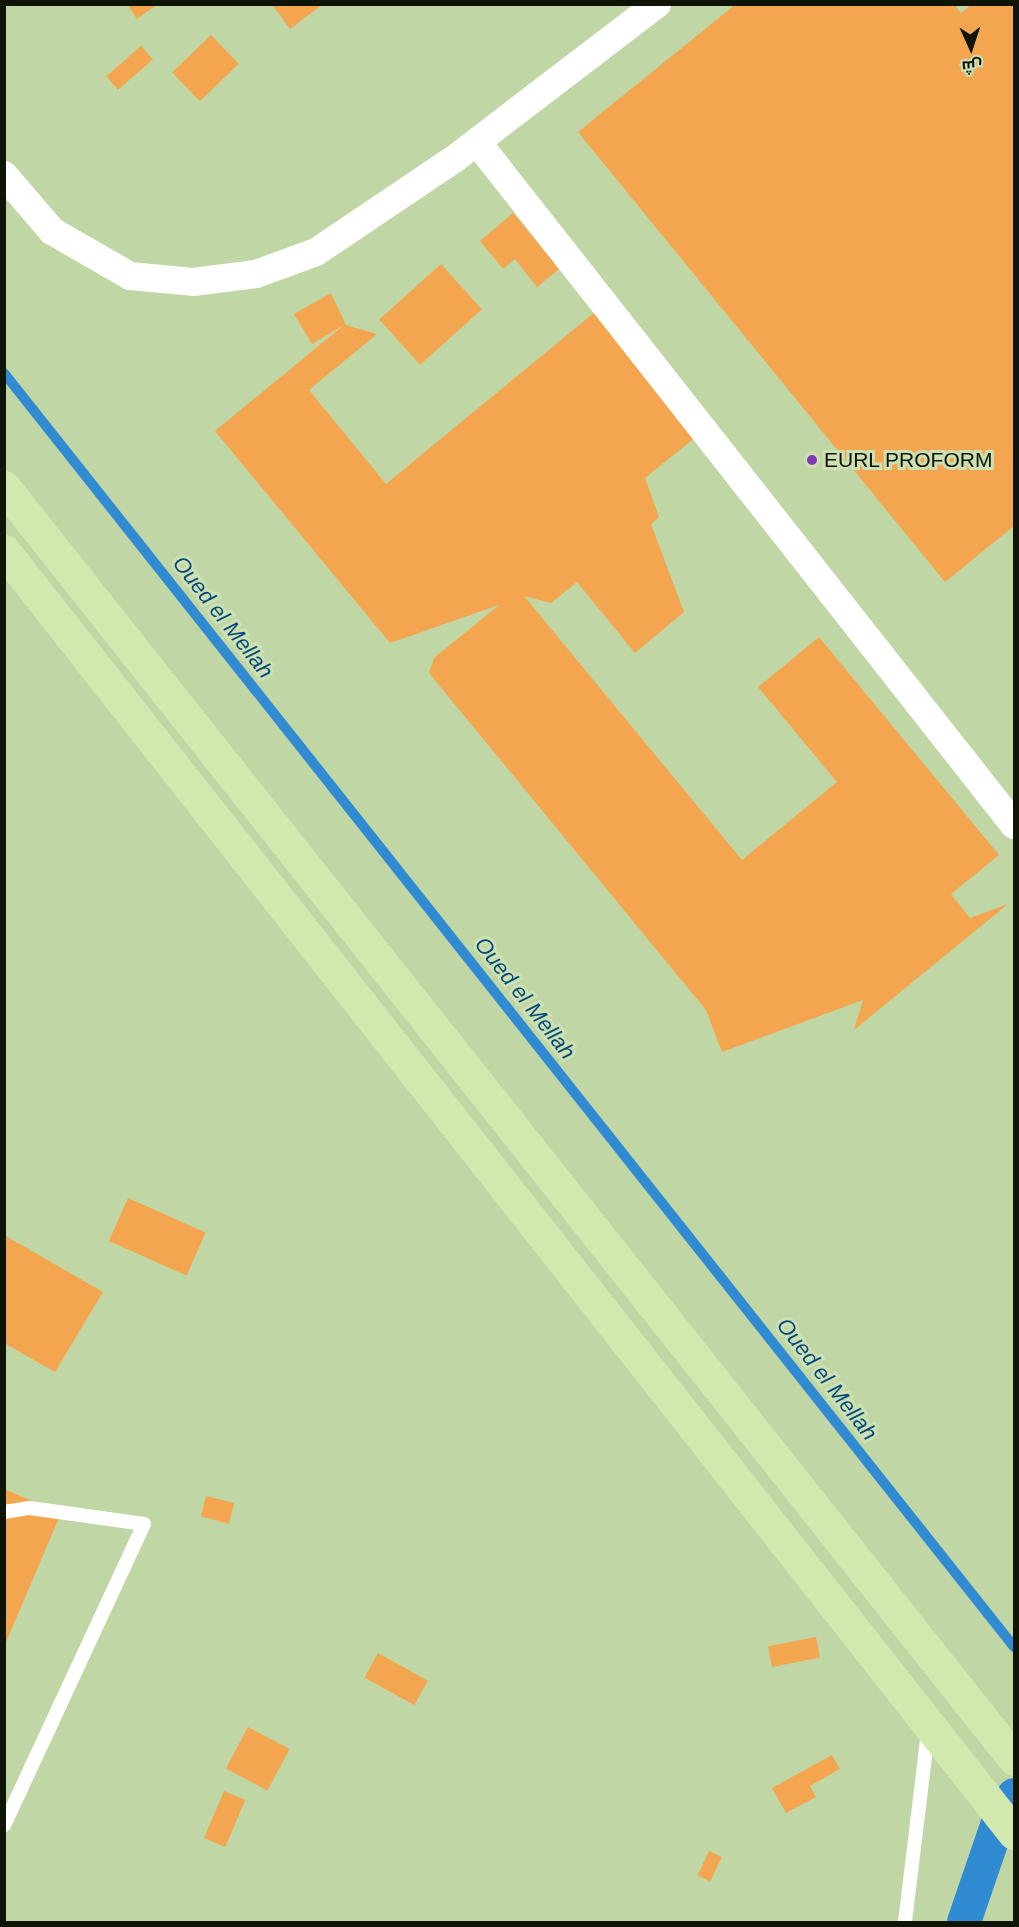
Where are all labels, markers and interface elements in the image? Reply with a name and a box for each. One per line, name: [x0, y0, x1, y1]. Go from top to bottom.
north arrow: [941, 18, 1001, 78]
text: ش: [961, 57, 983, 76]
place label: EURL PROFORM: [824, 447, 993, 473]
marker: EURL PROFORM: [805, 453, 819, 467]
water label: Oued el Mellah: [167, 551, 279, 683]
water label: Oued el Mellah: [469, 932, 581, 1064]
water label: Oued el Mellah: [771, 1313, 883, 1445]

